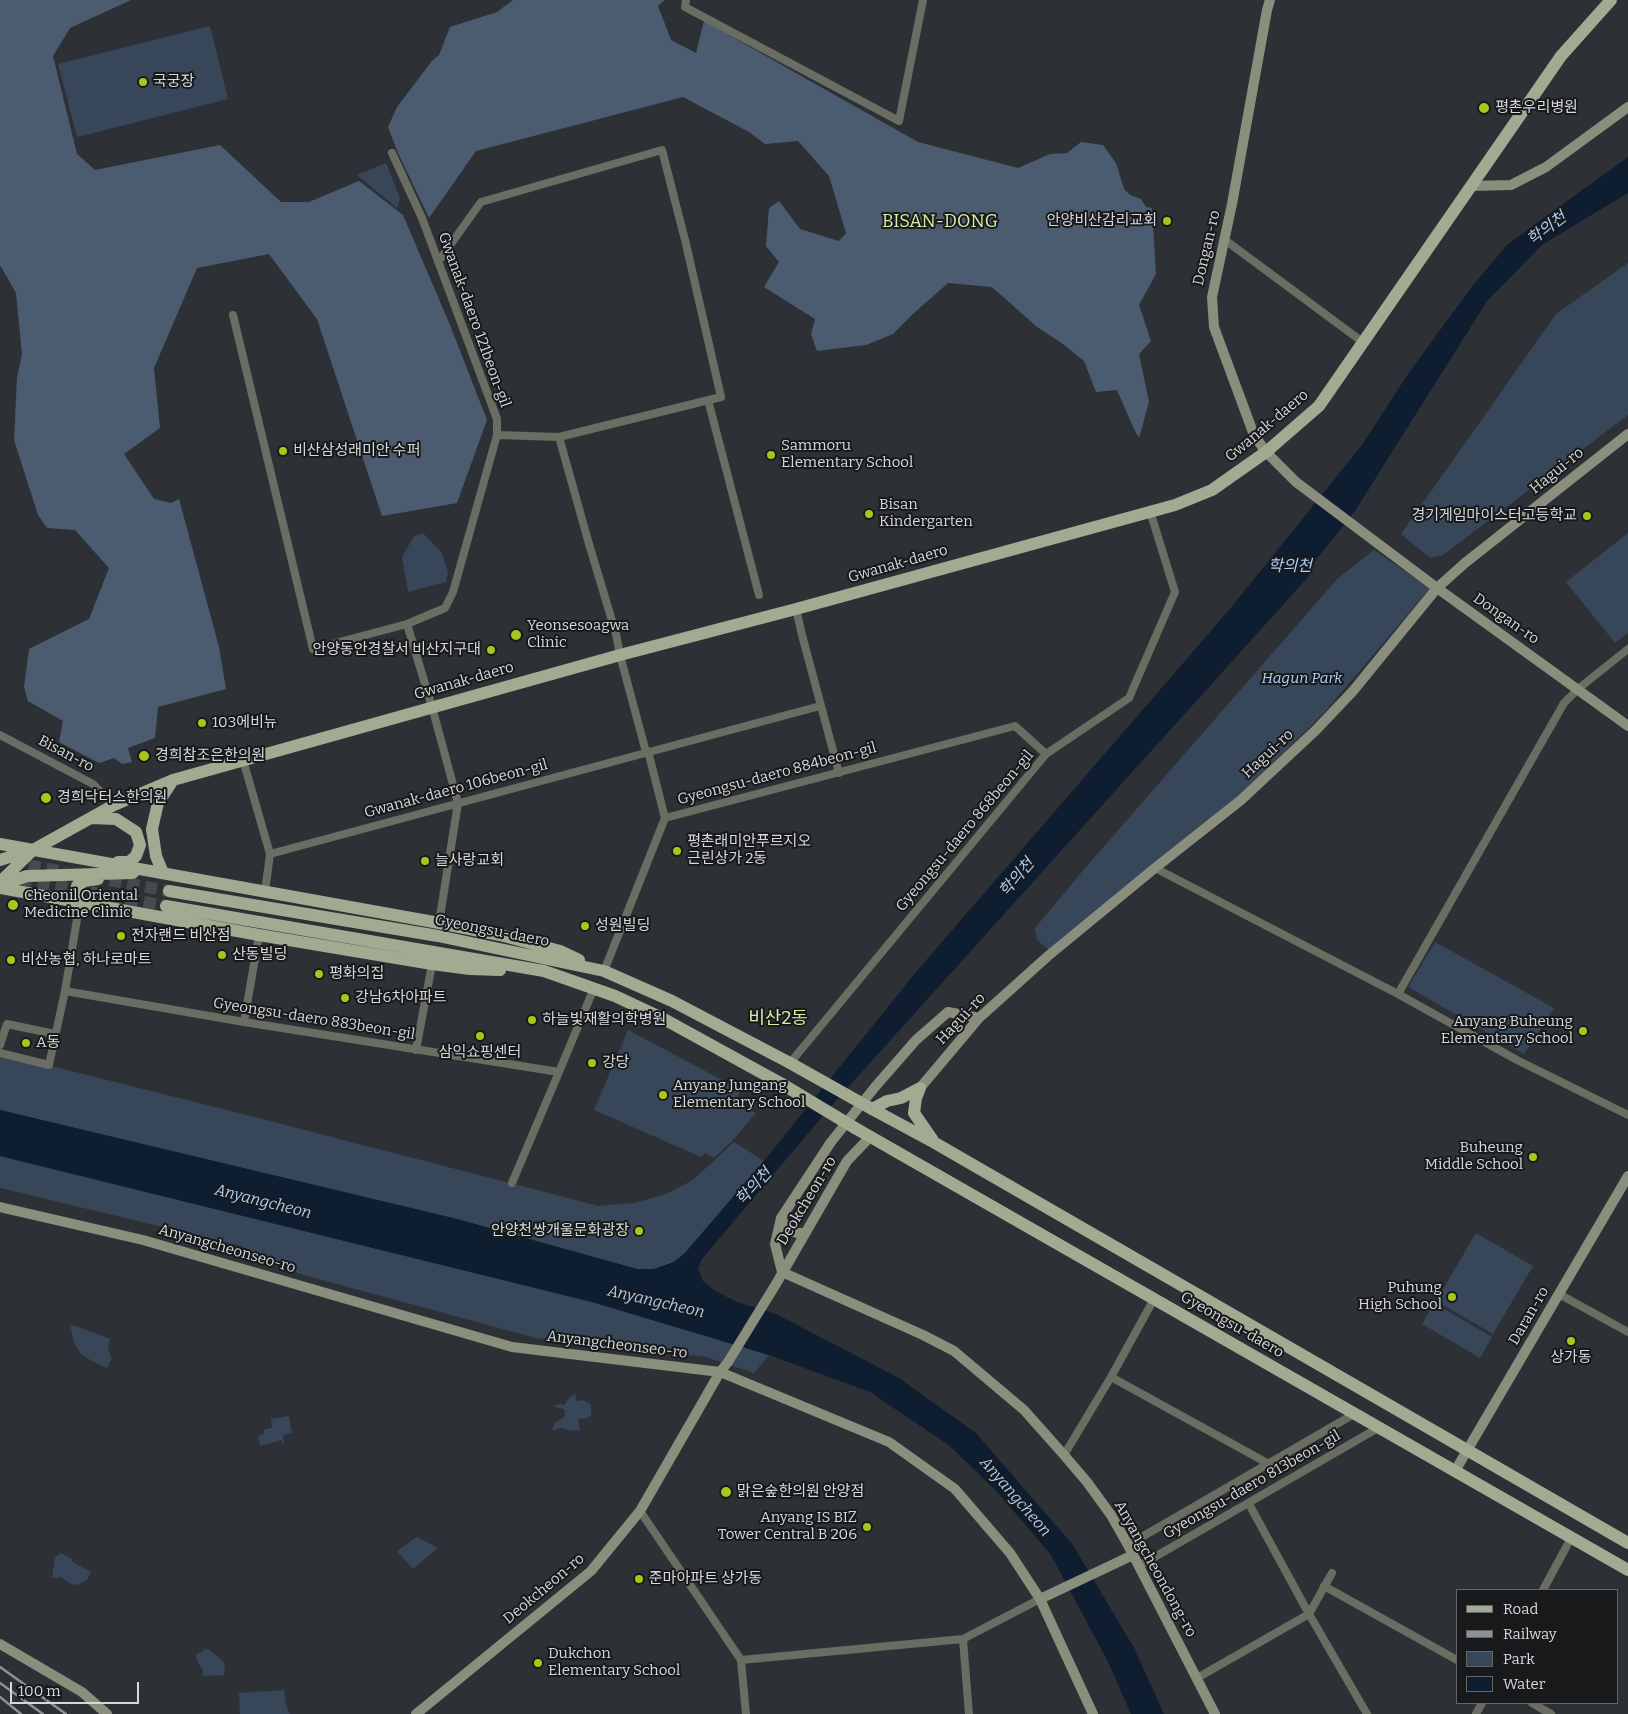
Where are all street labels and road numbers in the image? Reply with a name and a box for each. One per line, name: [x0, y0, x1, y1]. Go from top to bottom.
street label: Dongan-ro: [1190, 209, 1224, 287]
street label: Gwanak-daero 121beon-gil: [434, 230, 514, 410]
street label: Gwanak-daero: [1222, 386, 1312, 466]
street label: Hagui-ro: [1527, 444, 1587, 498]
street label: Gwanak-daero: [846, 541, 950, 587]
street label: Dongan-ro: [1470, 590, 1542, 648]
street label: Gwanak-daero: [412, 658, 516, 704]
street label: Hagui-ro: [1239, 726, 1297, 782]
street label: Bisan-ro: [35, 732, 97, 776]
street label: Gyeongsu-daero 884beon-gil: [676, 739, 878, 809]
street label: Gyeongsu-daero 868beon-gil: [892, 747, 1038, 915]
street label: Gwanak-daero 106beon-gil: [362, 756, 550, 822]
street label: Gyeongsu-daero: [433, 911, 551, 951]
street label: Hagui-ro: [933, 990, 989, 1048]
street label: Gyeongsu-daero 883beon-gil: [212, 994, 416, 1044]
street label: Deokcheon-ro: [773, 1153, 841, 1249]
street label: Anyangcheonseo-ro: [156, 1221, 298, 1277]
street label: Daran-ro: [1505, 1284, 1553, 1348]
street label: Gyeongsu-daero: [1177, 1288, 1287, 1362]
street label: Anyangcheonseo-ro: [546, 1327, 688, 1363]
street label: Gyeongsu-daero 813beon-gil: [1160, 1427, 1344, 1543]
street label: Anyangcheondong-ro: [1110, 1498, 1200, 1640]
street label: Deokcheon-ro: [500, 1550, 588, 1628]

